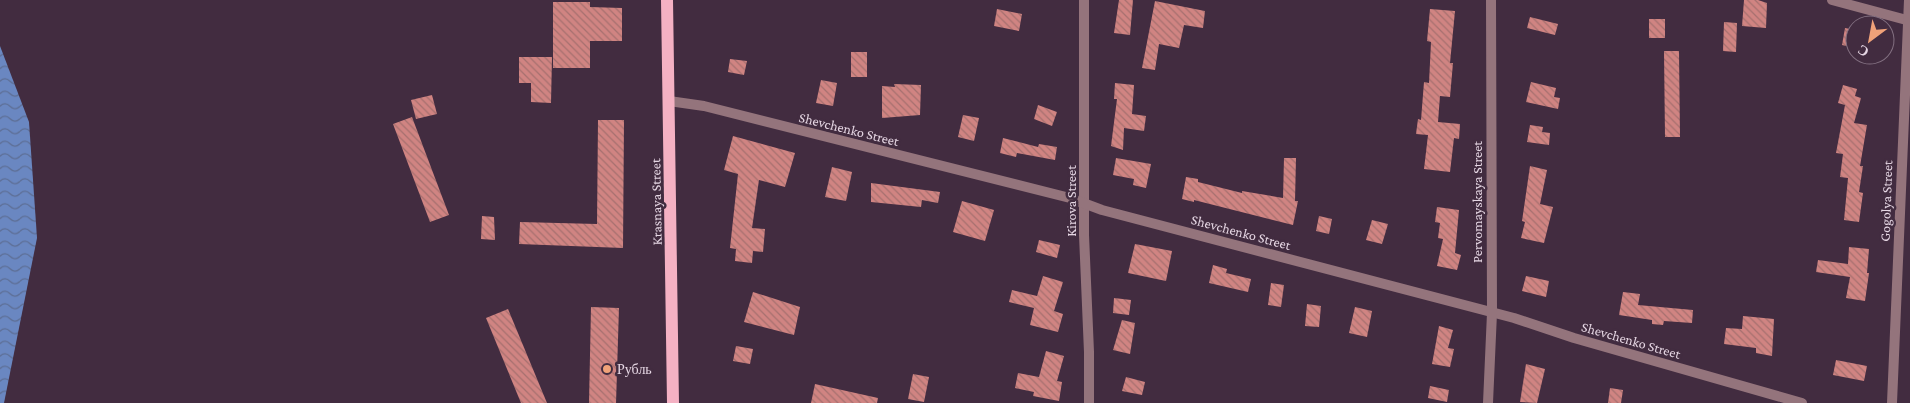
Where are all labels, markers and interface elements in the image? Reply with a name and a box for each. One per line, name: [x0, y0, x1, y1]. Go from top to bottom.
north arrow: [1845, 15, 1895, 65]
text: С: [1855, 42, 1872, 60]
street label: Shevchenko Street: [797, 109, 901, 149]
street label: Pervomayskaya Street: [1469, 141, 1485, 263]
street label: Krasnaya Street: [647, 158, 665, 246]
street label: Gogolya Street: [1877, 160, 1895, 242]
street label: Kirova Street: [1063, 165, 1079, 237]
street label: Shevchenko Street: [1189, 211, 1293, 253]
street label: Shevchenko Street: [1580, 318, 1683, 362]
place label: Рубль: [617, 361, 652, 377]
marker: Рубль: [601, 363, 613, 375]

